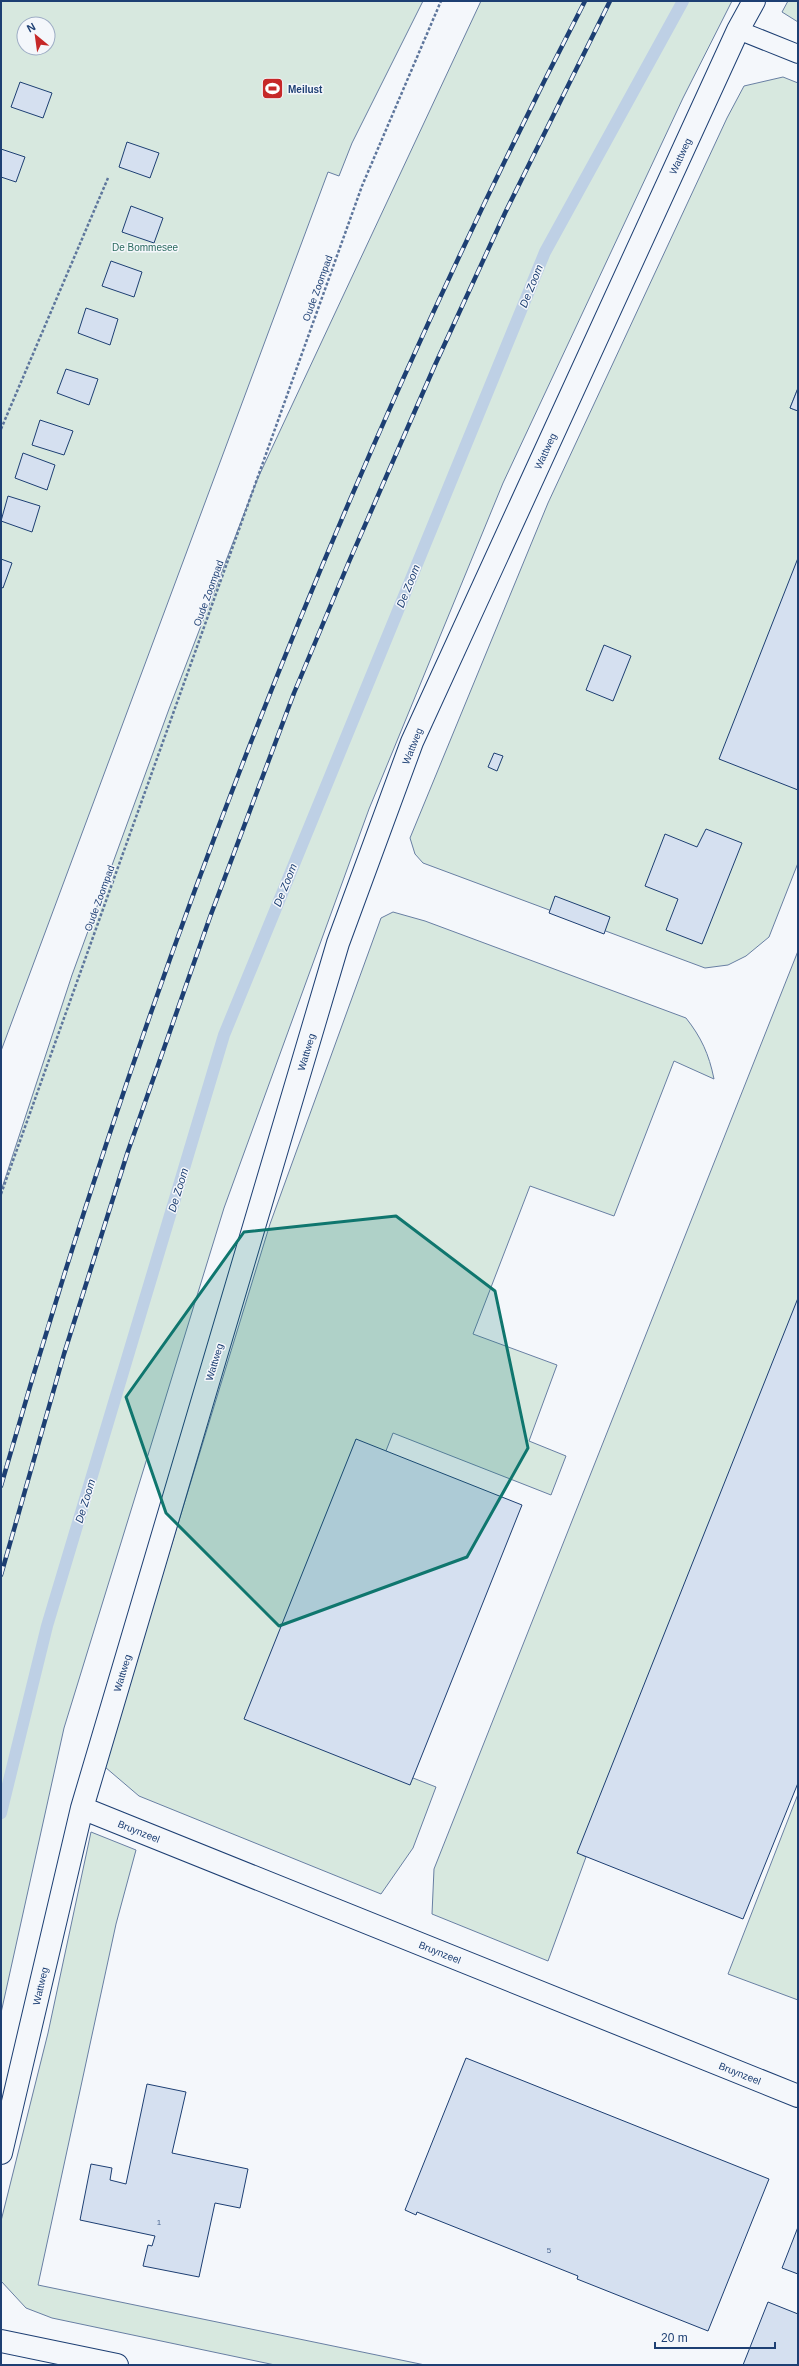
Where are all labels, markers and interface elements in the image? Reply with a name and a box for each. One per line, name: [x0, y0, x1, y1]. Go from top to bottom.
north arrow: [16, 16, 56, 56]
text: N: [25, 20, 38, 34]
sports icon: Meilust: [260, 76, 286, 102]
place label: Meilust: [288, 84, 323, 95]
street label: Wattweg: [667, 136, 694, 176]
park label: De Bommesee: [112, 242, 179, 253]
street label: Oude Zoompad: [300, 254, 335, 323]
water label: De Zoom: [517, 263, 545, 309]
street label: Wattweg: [532, 431, 559, 471]
street label: Oude Zoompad: [191, 559, 226, 628]
water label: De Zoom: [394, 563, 422, 609]
street label: Wattweg: [400, 726, 425, 766]
water label: De Zoom: [271, 862, 299, 908]
street label: Oude Zoompad: [82, 864, 117, 933]
street label: Wattweg: [296, 1032, 317, 1072]
water label: De Zoom: [166, 1167, 190, 1213]
street label: Wattweg: [204, 1342, 225, 1382]
water label: De Zoom: [73, 1478, 97, 1524]
street label: Wattweg: [112, 1653, 133, 1693]
street label: Bruynzeel: [116, 1818, 161, 1845]
street label: Bruynzeel: [417, 1939, 462, 1966]
street label: Wattweg: [31, 1966, 50, 2006]
street label: Bruynzeel: [717, 2060, 762, 2087]
house number: 1: [157, 2218, 162, 2227]
house number: 5: [547, 2246, 552, 2255]
scale bar: [655, 2324, 775, 2350]
text: 20 m: [661, 2331, 688, 2345]

